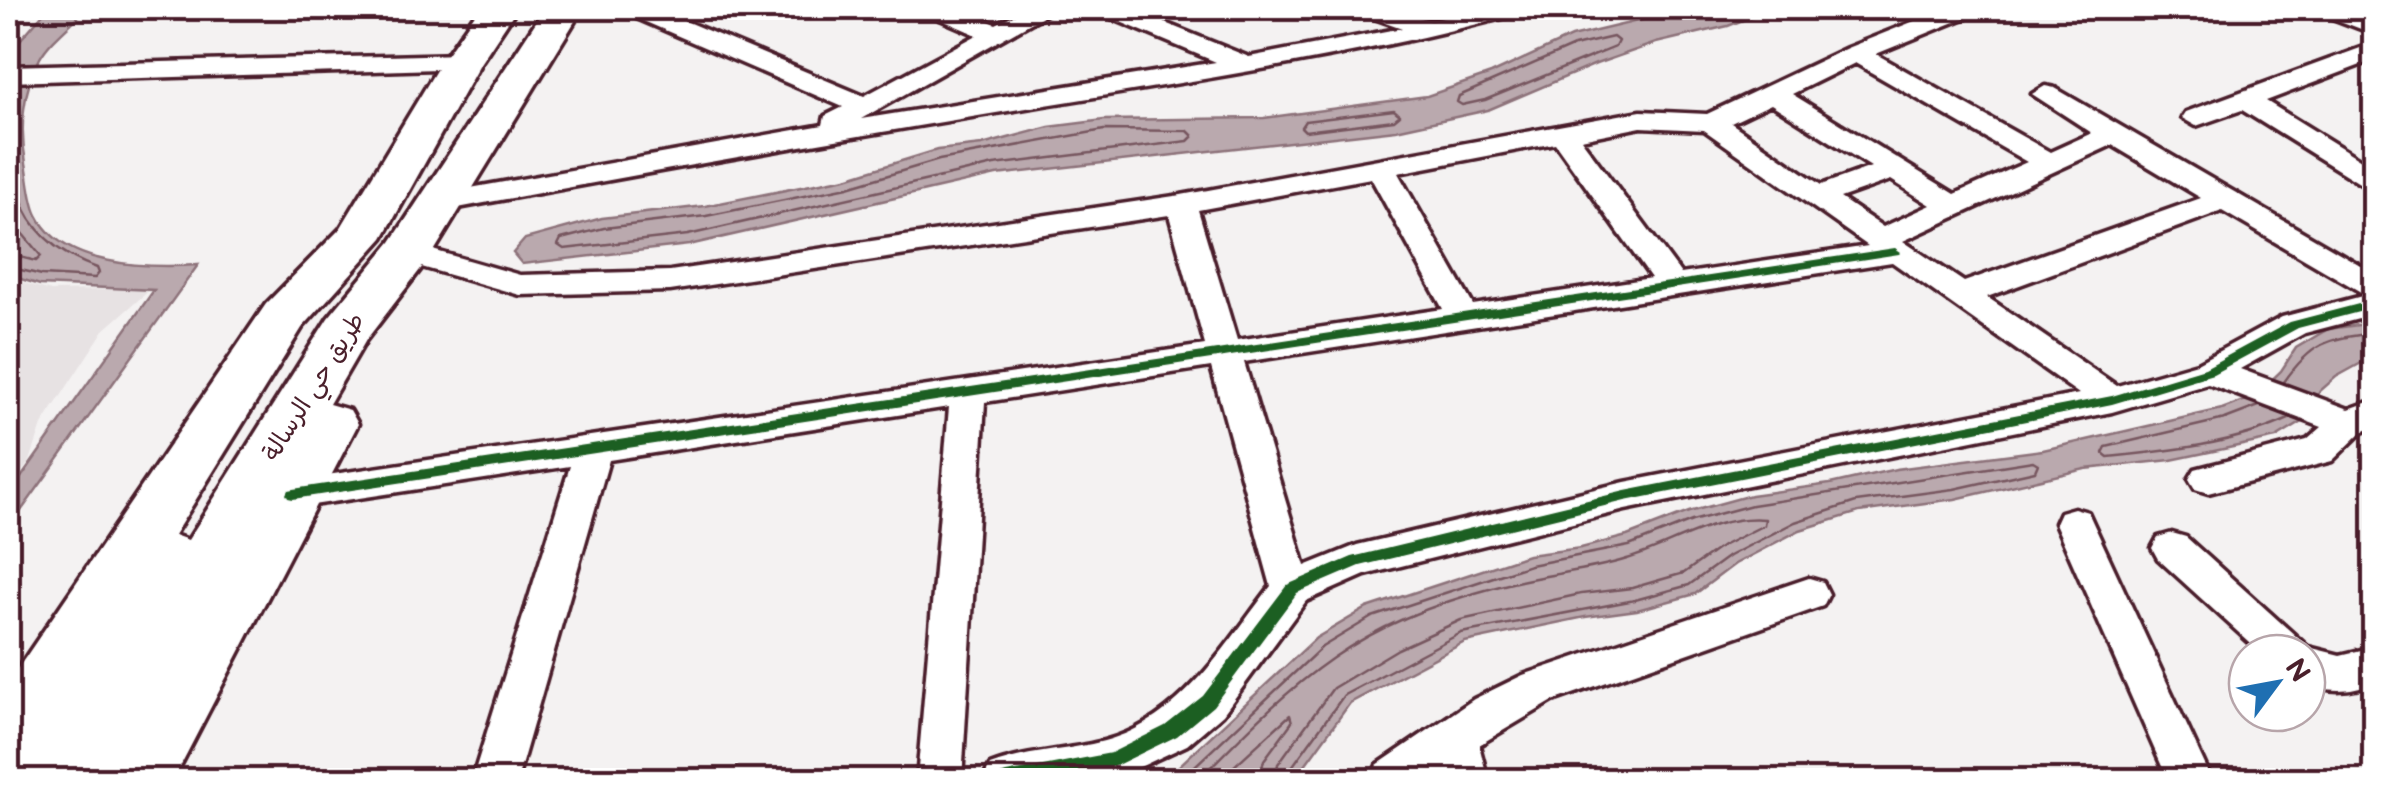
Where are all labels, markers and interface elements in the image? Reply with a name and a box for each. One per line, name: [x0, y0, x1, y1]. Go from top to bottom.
street label: طريق حي الرسالة: [256, 307, 376, 470]
north arrow: [2227, 633, 2327, 733]
text: N: [2277, 653, 2316, 688]

